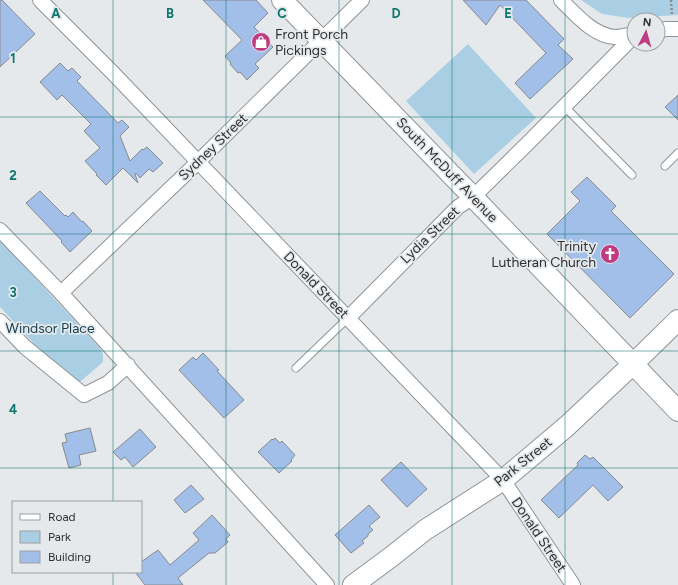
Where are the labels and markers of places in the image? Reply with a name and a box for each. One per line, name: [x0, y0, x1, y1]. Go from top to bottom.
place label: Front Porch Pickings: [275, 26, 348, 59]
shop icon: Front Porch Pickings: [250, 31, 272, 53]
place label: Trinity Lutheran Church: [491, 238, 597, 271]
church icon: Trinity Lutheran Church: [599, 243, 621, 265]

